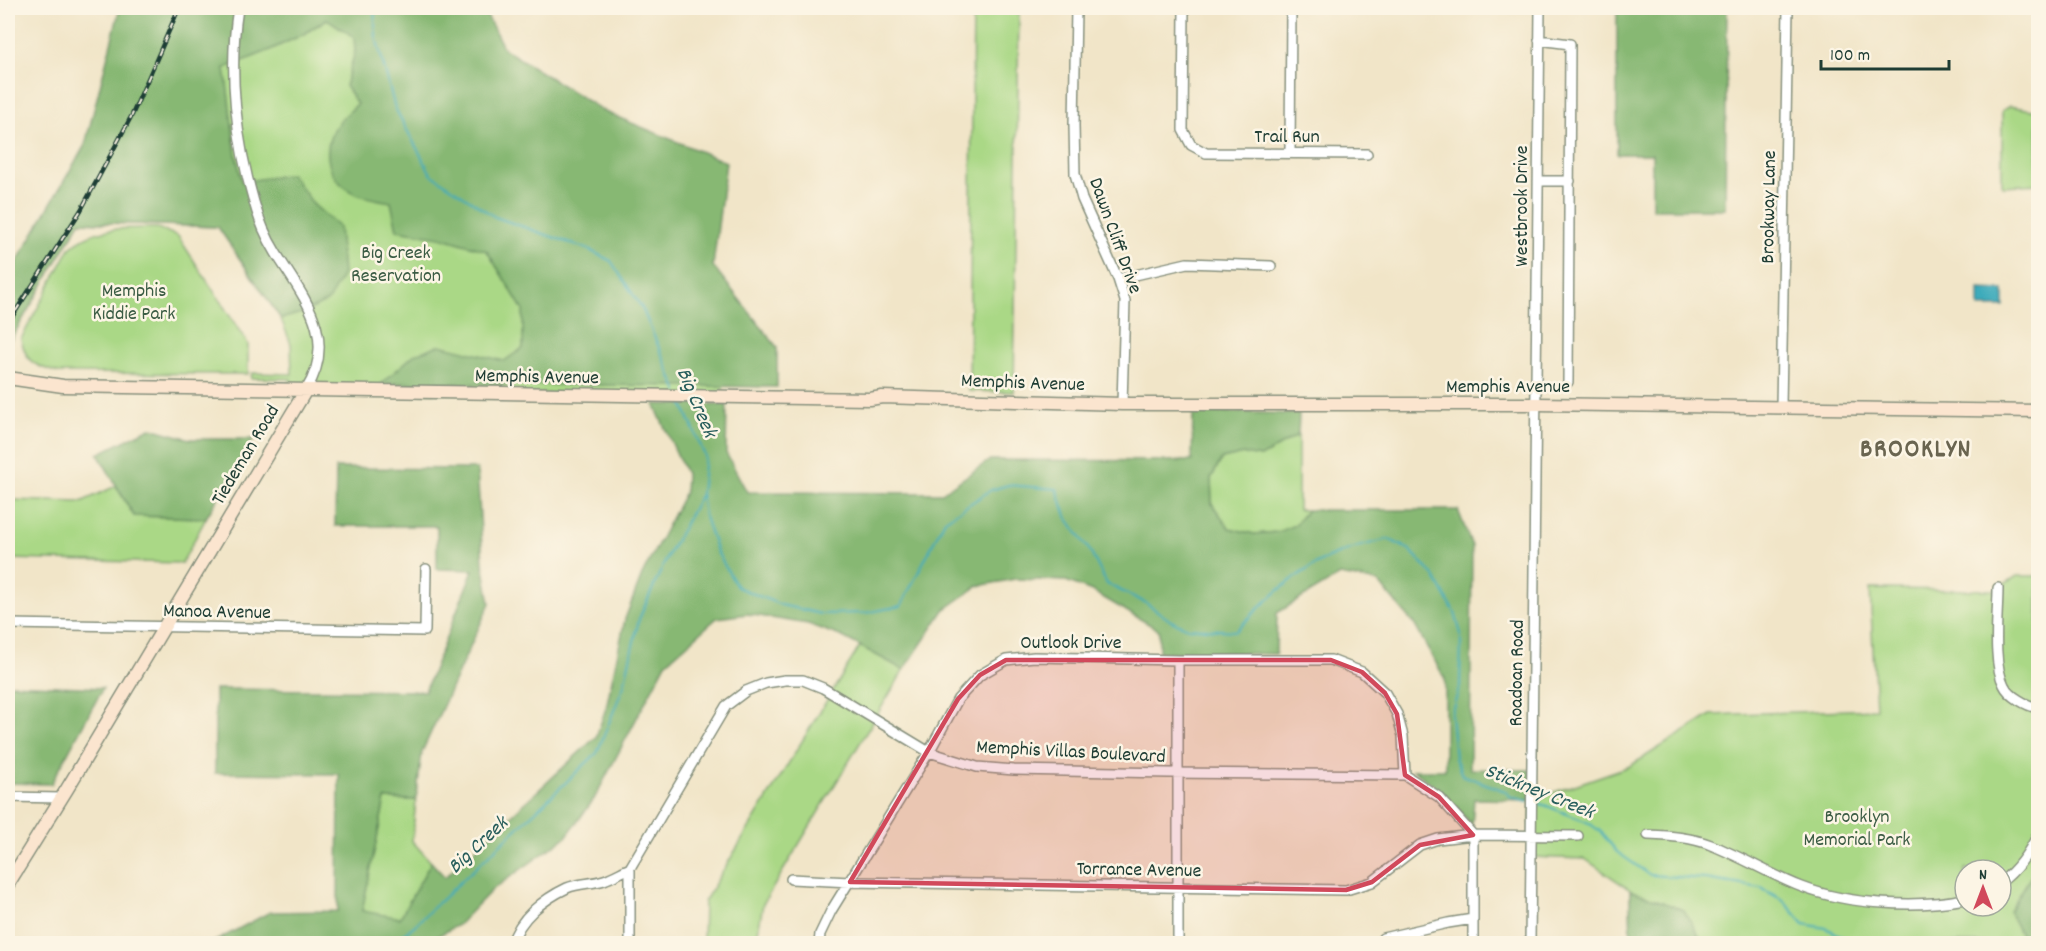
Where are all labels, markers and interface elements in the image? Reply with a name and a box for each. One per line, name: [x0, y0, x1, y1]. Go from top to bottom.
scale bar: [1821, 33, 1948, 71]
text: 100 m: [1830, 44, 1870, 69]
street label: Trail Run: [1254, 124, 1320, 152]
street label: Westbrook Drive: [1509, 145, 1537, 267]
street label: Brookway Lane: [1755, 150, 1785, 264]
street label: Dawn Cliff Drive: [1080, 174, 1148, 298]
park label: Big Creek Reservation: [351, 240, 441, 291]
park label: Memphis Kiddie Park: [93, 278, 175, 329]
street label: Memphis Avenue: [475, 363, 599, 393]
water label: Big Creek: [667, 364, 724, 445]
street label: Memphis Avenue: [960, 368, 1086, 400]
street label: Memphis Avenue: [1446, 374, 1570, 402]
street label: Tiedeman Road: [205, 400, 288, 511]
district label: BROOKLYN: [1860, 432, 1972, 469]
street label: Manoa Avenue: [163, 598, 271, 628]
street label: Roadoan Road: [1503, 619, 1533, 727]
street label: Outlook Drive: [1020, 630, 1122, 658]
street label: Memphis Villas Boulevard: [975, 734, 1166, 772]
water label: Stickney Creek: [1480, 757, 1600, 829]
park label: Brooklyn Memorial Park: [1803, 804, 1911, 855]
water label: Big Creek: [442, 809, 518, 882]
street label: Torrance Avenue: [1076, 856, 1202, 886]
north arrow: [1953, 858, 2013, 918]
text: N: [1979, 864, 1987, 887]

